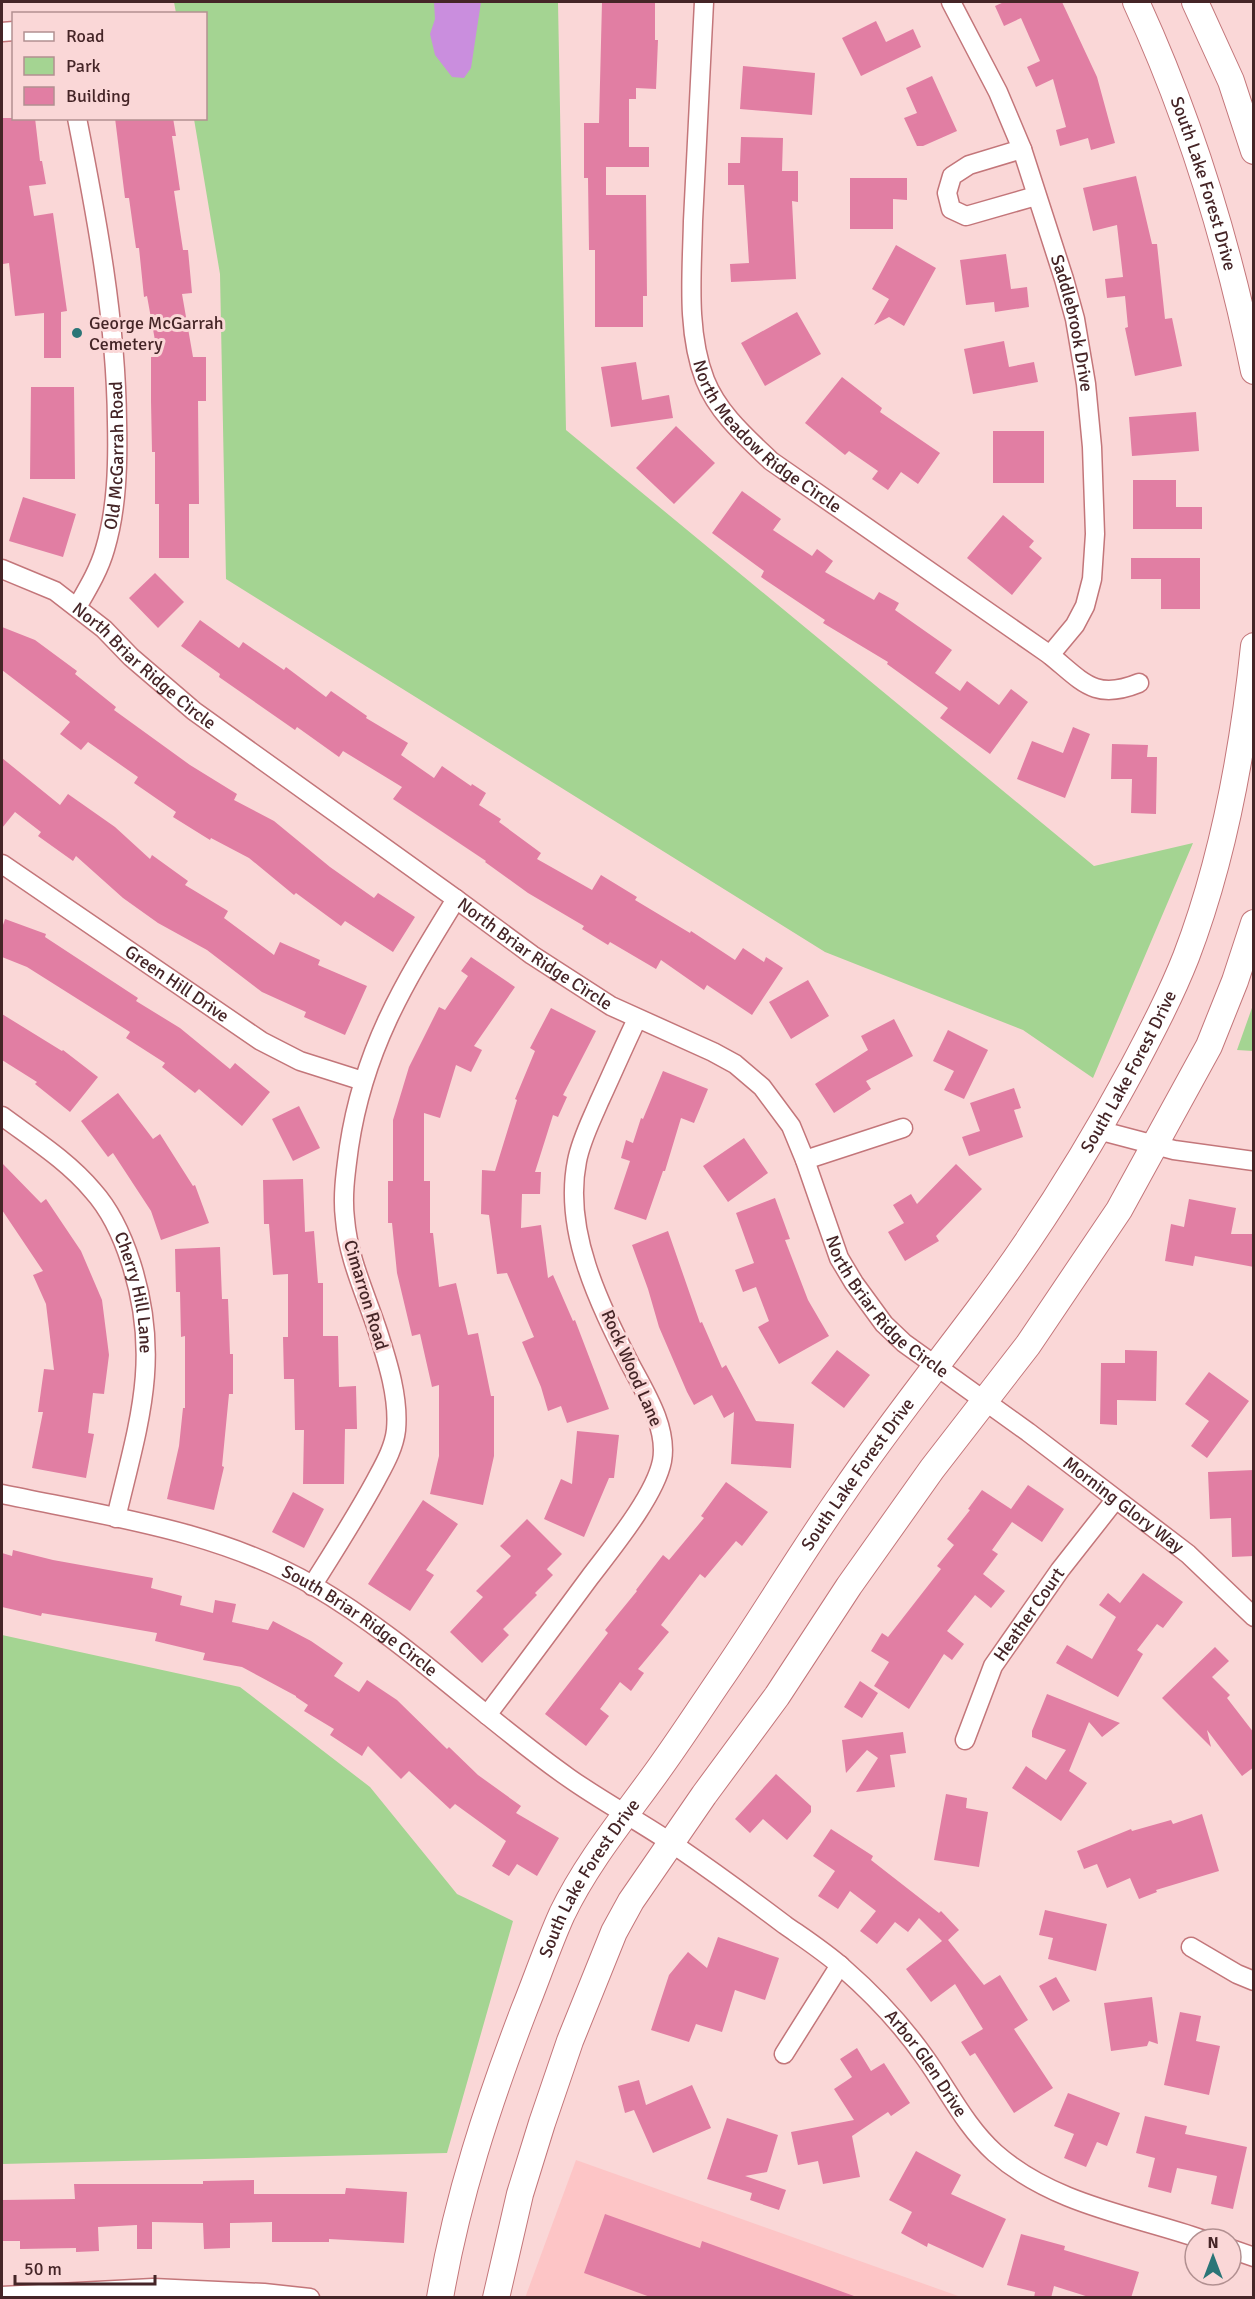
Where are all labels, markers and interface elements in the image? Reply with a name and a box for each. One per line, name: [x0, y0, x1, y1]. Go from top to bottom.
legend: [12, 12, 207, 120]
text: Road: [66, 25, 105, 47]
text: Park: [66, 55, 101, 77]
text: Building: [66, 85, 130, 107]
street label: South Lake Forest Drive: [1166, 93, 1241, 273]
street label: Saddlebrook Drive: [1046, 252, 1098, 393]
place label: George McGarrah Cemetery: [89, 312, 224, 355]
marker: George McGarrah Cemetery: [70, 326, 84, 340]
street label: North Meadow Ridge Circle: [688, 357, 846, 518]
street label: Old McGarrah Road: [99, 381, 128, 532]
street label: North Briar Ridge Circle: [68, 598, 220, 734]
street label: North Briar Ridge Circle: [453, 893, 617, 1015]
street label: Green Hill Drive: [121, 940, 233, 1027]
street label: South Lake Forest Drive: [1076, 987, 1181, 1157]
street label: Cherry Hill Lane: [109, 1228, 157, 1354]
street label: North Briar Ridge Circle: [821, 1232, 953, 1383]
street label: Cimarron Road: [339, 1237, 393, 1353]
street label: Rock Wood Lane: [596, 1306, 668, 1430]
street label: South Lake Forest Drive: [796, 1394, 919, 1554]
street label: Morning Glory Way: [1059, 1452, 1189, 1558]
street label: South Briar Ridge Circle: [278, 1560, 442, 1681]
street label: Heather Court: [989, 1563, 1069, 1665]
street label: South Lake Forest Drive: [534, 1794, 644, 1961]
street label: Arbor Glen Drive: [880, 2005, 972, 2121]
north arrow: [1183, 2227, 1243, 2287]
text: N: [1207, 2233, 1219, 2253]
scale bar: [15, 2248, 154, 2286]
text: 50 m: [24, 2258, 62, 2280]

